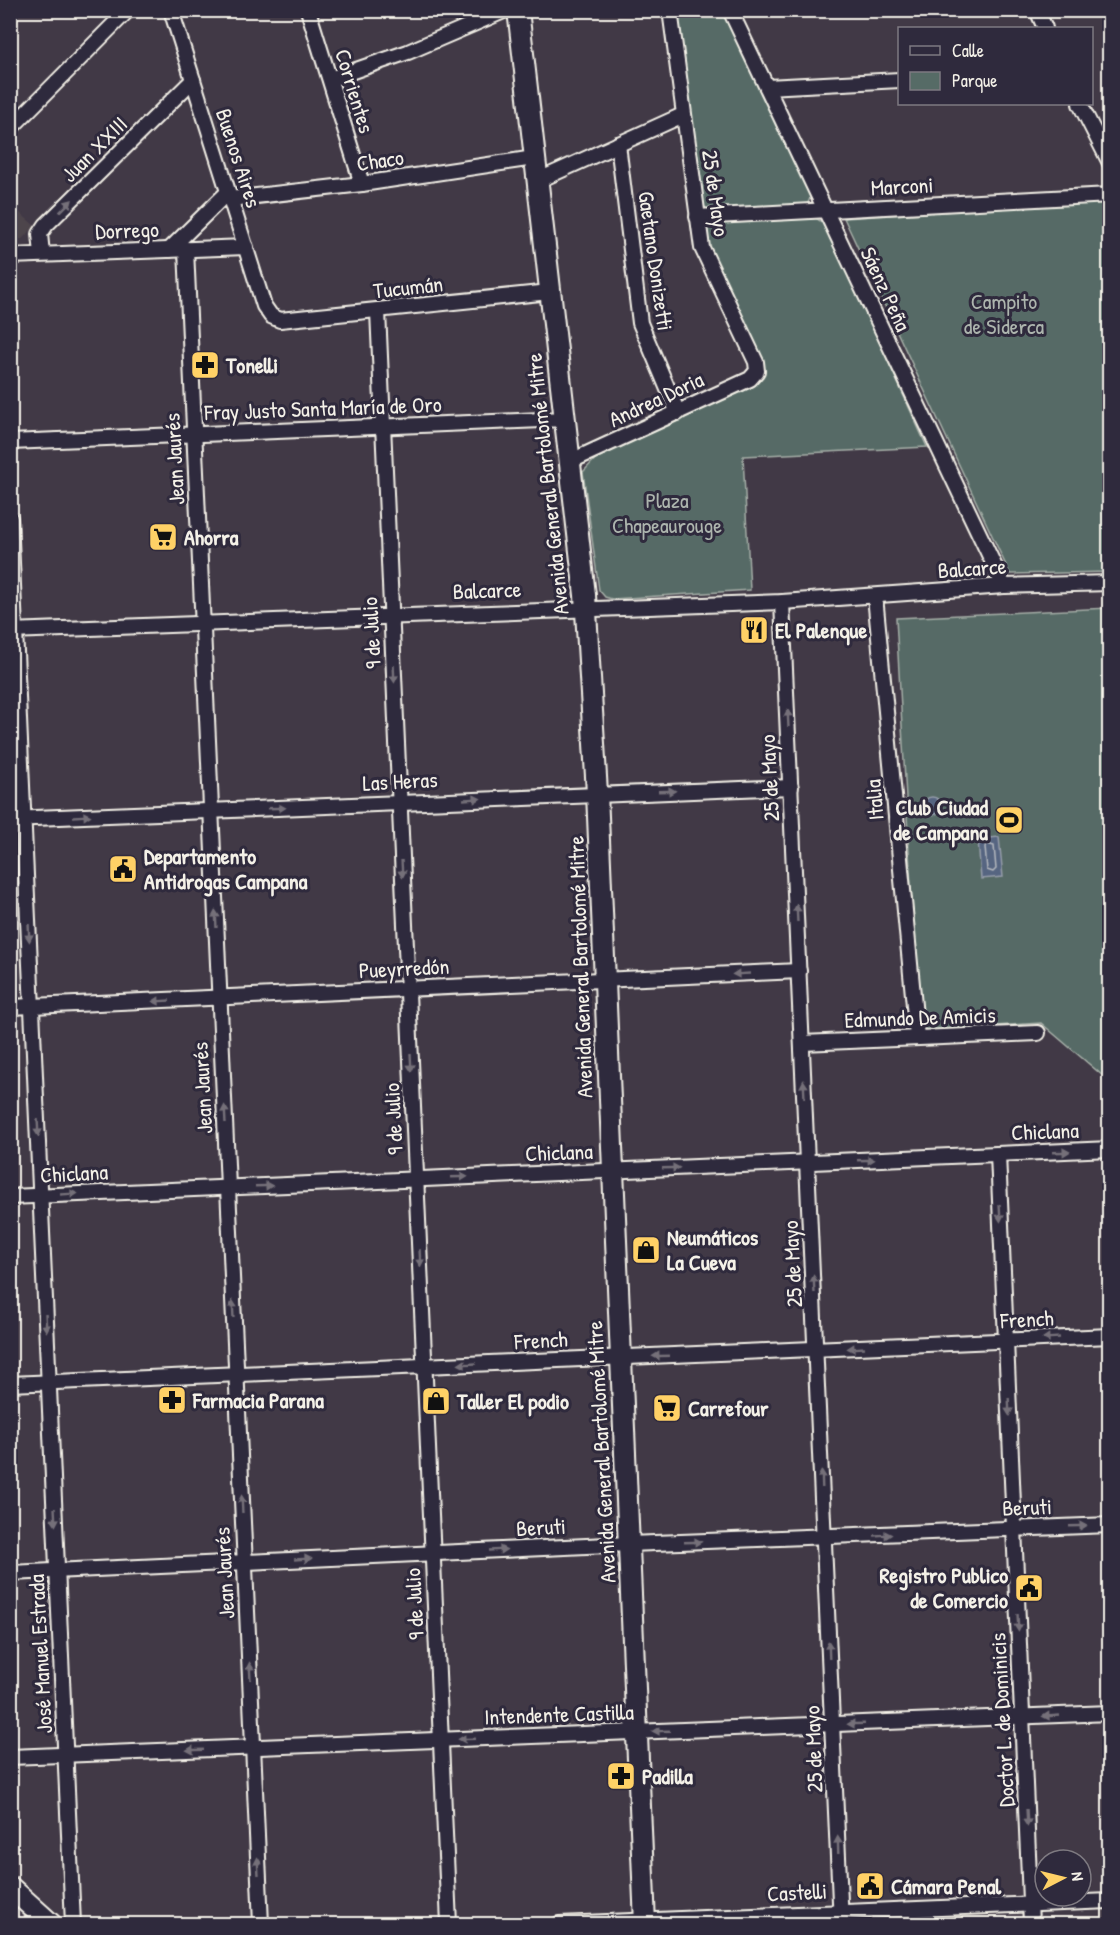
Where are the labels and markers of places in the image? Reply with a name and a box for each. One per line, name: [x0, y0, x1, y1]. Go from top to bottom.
pharmacy icon: Tonelli: [189, 349, 221, 381]
place label: Tonelli: [225, 350, 278, 380]
supermarket icon: Ahorra: [147, 521, 179, 553]
place label: Ahorra: [184, 522, 239, 552]
restaurant icon: El Palenque: [738, 614, 770, 646]
place label: El Palenque: [775, 615, 867, 646]
place label: Club Ciudad de Campana: [893, 792, 988, 848]
sports icon: Club Ciudad de Campana: [993, 804, 1025, 836]
place label: Departamento Antidrogas Campana: [144, 841, 308, 897]
public building icon: Departamento Antidrogas Campana: [107, 853, 139, 885]
place label: Neumáticos La Cueva: [667, 1222, 759, 1277]
shop icon: Neumáticos La Cueva: [630, 1234, 662, 1266]
pharmacy icon: Farmacia Parana: [156, 1384, 188, 1416]
place label: Farmacia Parana: [192, 1385, 324, 1415]
shop icon: Taller El podio: [420, 1385, 452, 1417]
place label: Taller El podio: [456, 1386, 569, 1417]
supermarket icon: Carrefour: [651, 1392, 683, 1424]
place label: Carrefour: [688, 1393, 769, 1423]
place label: Registro Publico de Comercio: [879, 1560, 1008, 1615]
public building icon: Registro Publico de Comercio: [1013, 1572, 1045, 1604]
pharmacy icon: Padilla: [605, 1760, 637, 1792]
place label: Padilla: [642, 1761, 693, 1791]
public building icon: Cámara Penal: [854, 1870, 886, 1902]
place label: Cámara Penal: [891, 1871, 1002, 1901]

